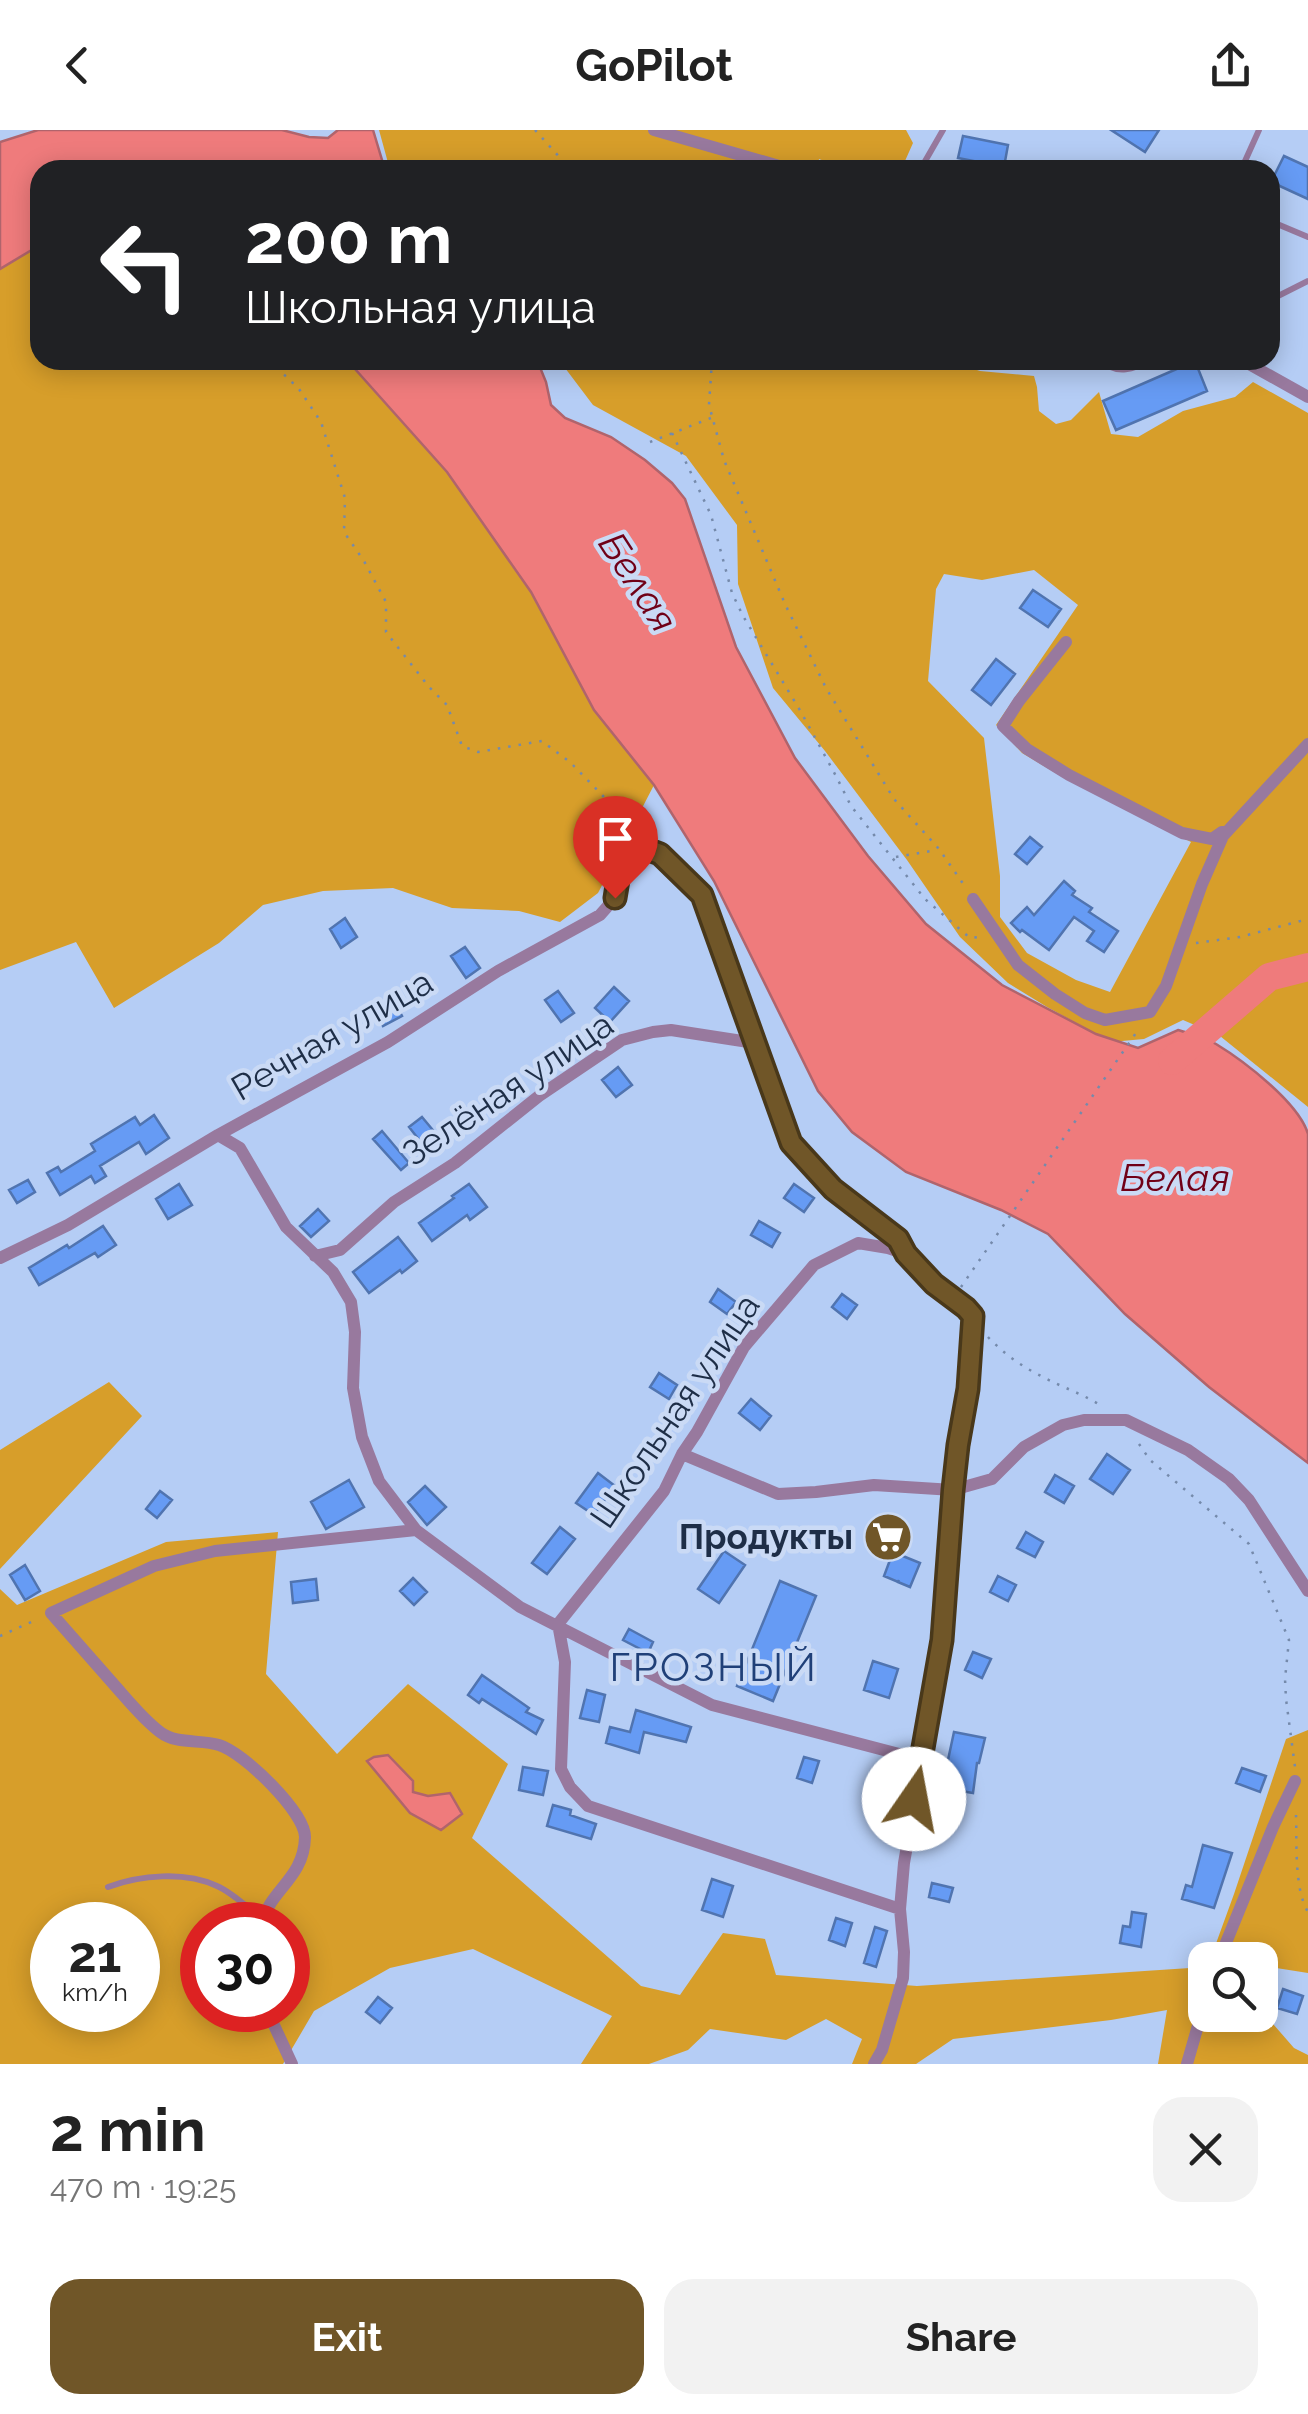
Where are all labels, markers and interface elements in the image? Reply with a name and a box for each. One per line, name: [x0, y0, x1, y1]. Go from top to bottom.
icon: back: [50, 38, 105, 93]
icon: share: [1203, 38, 1258, 93]
text: GoPilot: [575, 39, 733, 92]
text: 200 m: [245, 197, 452, 279]
icon: left: [80, 200, 210, 330]
text: Школьная улица: [245, 281, 596, 334]
water label: Белая: [590, 524, 687, 640]
pin: [573, 796, 658, 899]
icon: arrive: [588, 811, 643, 866]
street label: Речная улица: [224, 961, 439, 1109]
street label: Зелёная улица: [395, 1003, 621, 1174]
water label: Белая: [1120, 1155, 1230, 1200]
street label: Школьная улица: [581, 1286, 768, 1535]
supermarket icon: Продукты: [862, 1511, 914, 1563]
place label: Продукты: [679, 1516, 853, 1557]
district label: ГРОЗНЫЙ: [610, 1643, 818, 1690]
position arrow: [862, 1747, 966, 1851]
speed limit sign: 30: [180, 1902, 310, 2032]
text: 21: [69, 1925, 121, 1984]
map controls: [1188, 1942, 1278, 2032]
button: search: [1188, 1942, 1278, 2032]
text: km/h: [62, 1977, 128, 2007]
text: 2 min: [50, 2095, 206, 2165]
button: close: [1153, 2097, 1258, 2202]
text: 470 m · 19:25: [50, 2168, 236, 2205]
button: Exit: [50, 2279, 644, 2394]
button: Share: [664, 2279, 1258, 2394]

